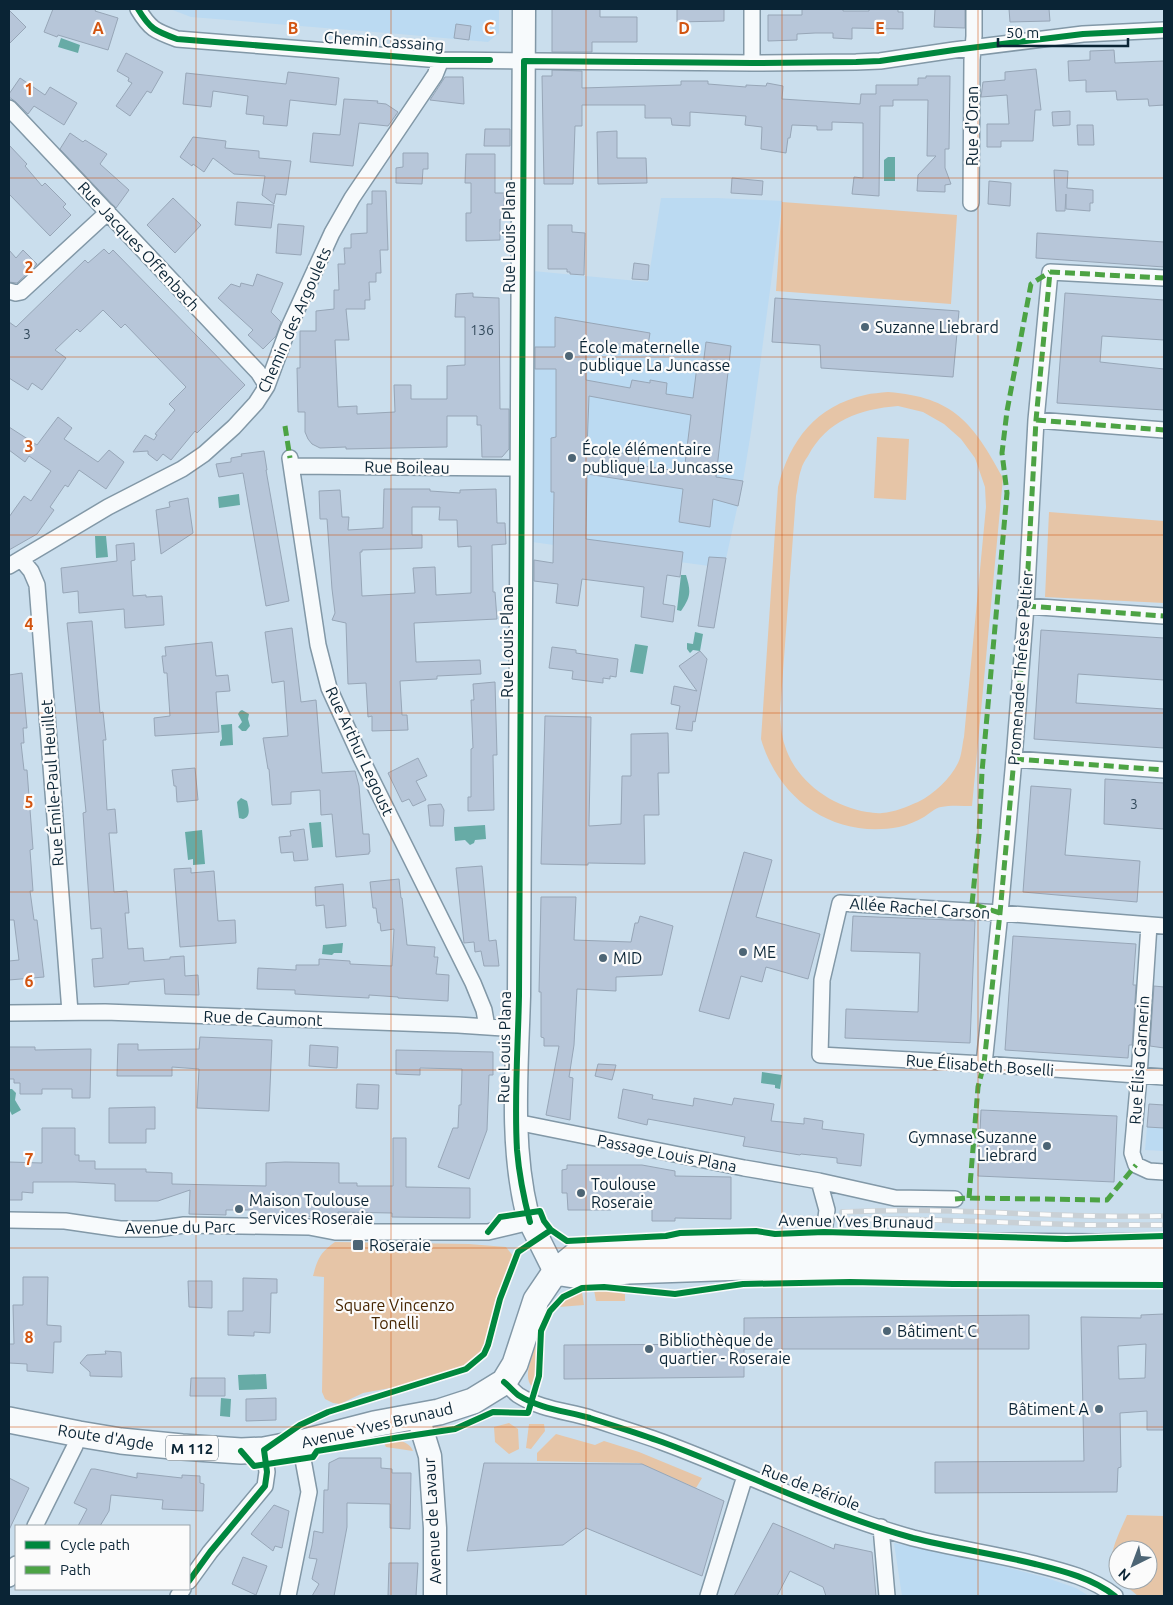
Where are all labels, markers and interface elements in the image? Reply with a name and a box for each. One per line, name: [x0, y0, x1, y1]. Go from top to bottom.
scale bar: [998, 15, 1128, 47]
text: A: [92, 19, 104, 37]
text: B: [288, 19, 298, 37]
text: C: [484, 19, 494, 37]
text: D: [678, 19, 690, 37]
text: E: [875, 19, 885, 37]
text: 50 m: [1006, 24, 1039, 41]
street label: Chemin Cassaing: [323, 28, 445, 54]
text: 1: [24, 80, 34, 98]
street label: Rue d'Oran: [963, 86, 981, 166]
street label: Rue Jacques Offenbach: [75, 178, 203, 314]
street label: Rue Louis Plana: [500, 181, 518, 293]
street label: Chemin des Argoulets: [254, 244, 334, 396]
text: 2: [24, 258, 34, 276]
place label: Suzanne Liebrard: [875, 318, 999, 336]
marker: Suzanne Liebrard: [859, 321, 871, 333]
house number: 136: [470, 322, 494, 338]
house number: 3: [23, 326, 31, 342]
place label: École maternelle publique La Juncasse: [579, 336, 730, 374]
marker: École maternelle publique La Juncasse: [563, 350, 575, 362]
text: 3: [24, 437, 34, 455]
place label: École élémentaire publique La Juncasse: [582, 438, 733, 476]
marker: École élémentaire publique La Juncasse: [566, 452, 578, 464]
street label: Rue Boileau: [364, 457, 450, 477]
street label: Promenade Thérèse Peltier: [1004, 570, 1036, 766]
street label: Rue Louis Plana: [498, 586, 516, 698]
text: 4: [24, 615, 34, 633]
street label: Rue Arthur Legoust: [322, 684, 398, 819]
street label: Rue Émile-Paul Heuillet: [35, 698, 67, 867]
text: 5: [24, 793, 34, 811]
house number: 3: [1130, 796, 1138, 812]
street label: Allée Rachel Carson: [849, 894, 991, 922]
place label: ME: [753, 943, 776, 961]
marker: ME: [737, 946, 749, 958]
place label: MID: [613, 949, 642, 967]
marker: MID: [597, 952, 609, 964]
text: 6: [24, 972, 34, 990]
street label: Rue Louis Plana: [494, 991, 514, 1103]
street label: Rue Élisa Garnerin: [1124, 995, 1152, 1125]
street label: Rue de Caumont: [203, 1007, 324, 1029]
street label: Rue Élisabeth Boselli: [905, 1049, 1055, 1079]
place label: Gymnase Suzanne Liebrard: [908, 1128, 1037, 1164]
street label: Passage Louis Plana: [596, 1131, 738, 1175]
marker: Gymnase Suzanne Liebrard: [1041, 1140, 1053, 1152]
text: 7: [24, 1150, 34, 1168]
place label: Toulouse Roseraie: [591, 1175, 656, 1211]
marker: Toulouse Roseraie: [575, 1187, 587, 1199]
place label: Maison Toulouse Services Roseraie: [249, 1191, 373, 1227]
marker: Maison Toulouse Services Roseraie: [233, 1203, 245, 1215]
street label: Avenue Yves Brunaud: [778, 1211, 934, 1231]
street label: Avenue du Parc: [124, 1217, 236, 1237]
place label: Roseraie: [369, 1236, 431, 1254]
marker: Roseraie: [351, 1238, 365, 1252]
park label: Square Vincenzo Tonelli: [335, 1296, 455, 1332]
place label: Bâtiment C: [897, 1322, 977, 1340]
marker: Bâtiment C: [881, 1325, 893, 1337]
text: 8: [24, 1328, 34, 1346]
place label: Bibliothèque de quartier - Roseraie: [659, 1331, 791, 1367]
marker: Bibliothèque de quartier - Roseraie: [643, 1343, 655, 1355]
street label: Avenue Yves Brunaud: [299, 1399, 455, 1451]
place label: Bâtiment A: [1008, 1400, 1090, 1418]
marker: Bâtiment A: [1093, 1403, 1105, 1415]
street label: Route d'Agde: [57, 1421, 155, 1453]
road number: M 112: [166, 1436, 218, 1460]
street label: Avenue de Lavaur: [420, 1457, 444, 1585]
street label: Rue de Périole: [759, 1460, 863, 1514]
legend: [15, 1525, 190, 1590]
text: Cycle path: [60, 1536, 130, 1553]
north arrow: [1108, 1540, 1158, 1590]
text: Path: [60, 1561, 91, 1578]
text: N: [1115, 1565, 1134, 1584]

